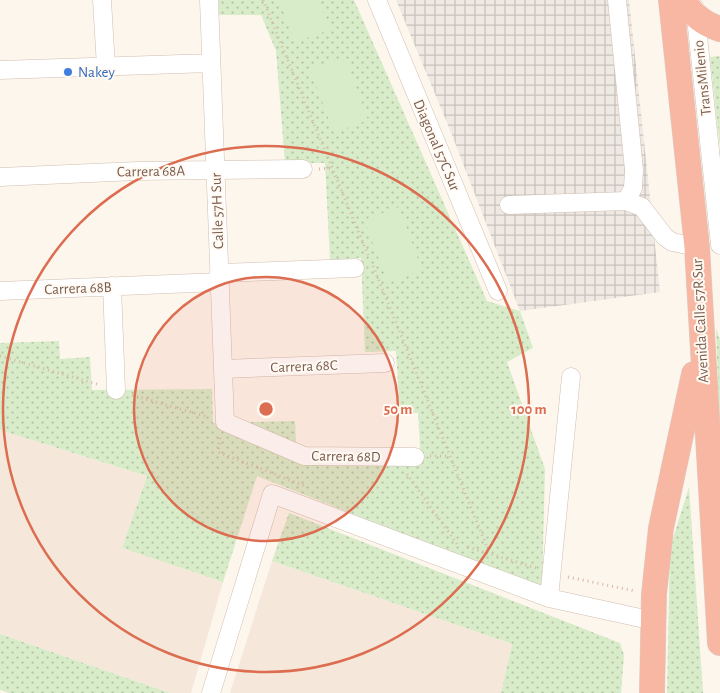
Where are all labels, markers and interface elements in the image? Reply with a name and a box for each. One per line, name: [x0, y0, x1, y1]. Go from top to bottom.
street label: TransMilenio: [691, 39, 714, 117]
place label: Nakey: [78, 65, 115, 80]
marker: Nakey: [62, 66, 74, 78]
street label: Diagonal 57C Sur: [411, 97, 463, 193]
street label: Carrera 68A: [117, 163, 186, 180]
street label: Calle 57H Sur: [209, 172, 226, 249]
street label: Avenida Calle 57R Sur: [690, 258, 711, 383]
street label: Carrera 68B: [44, 280, 112, 297]
street label: Carrera 68C: [270, 358, 338, 375]
centre of rings: [257, 400, 275, 418]
text: 50 m: [384, 402, 412, 417]
text: 100 m: [511, 402, 547, 417]
street label: Carrera 68D: [311, 448, 381, 465]

